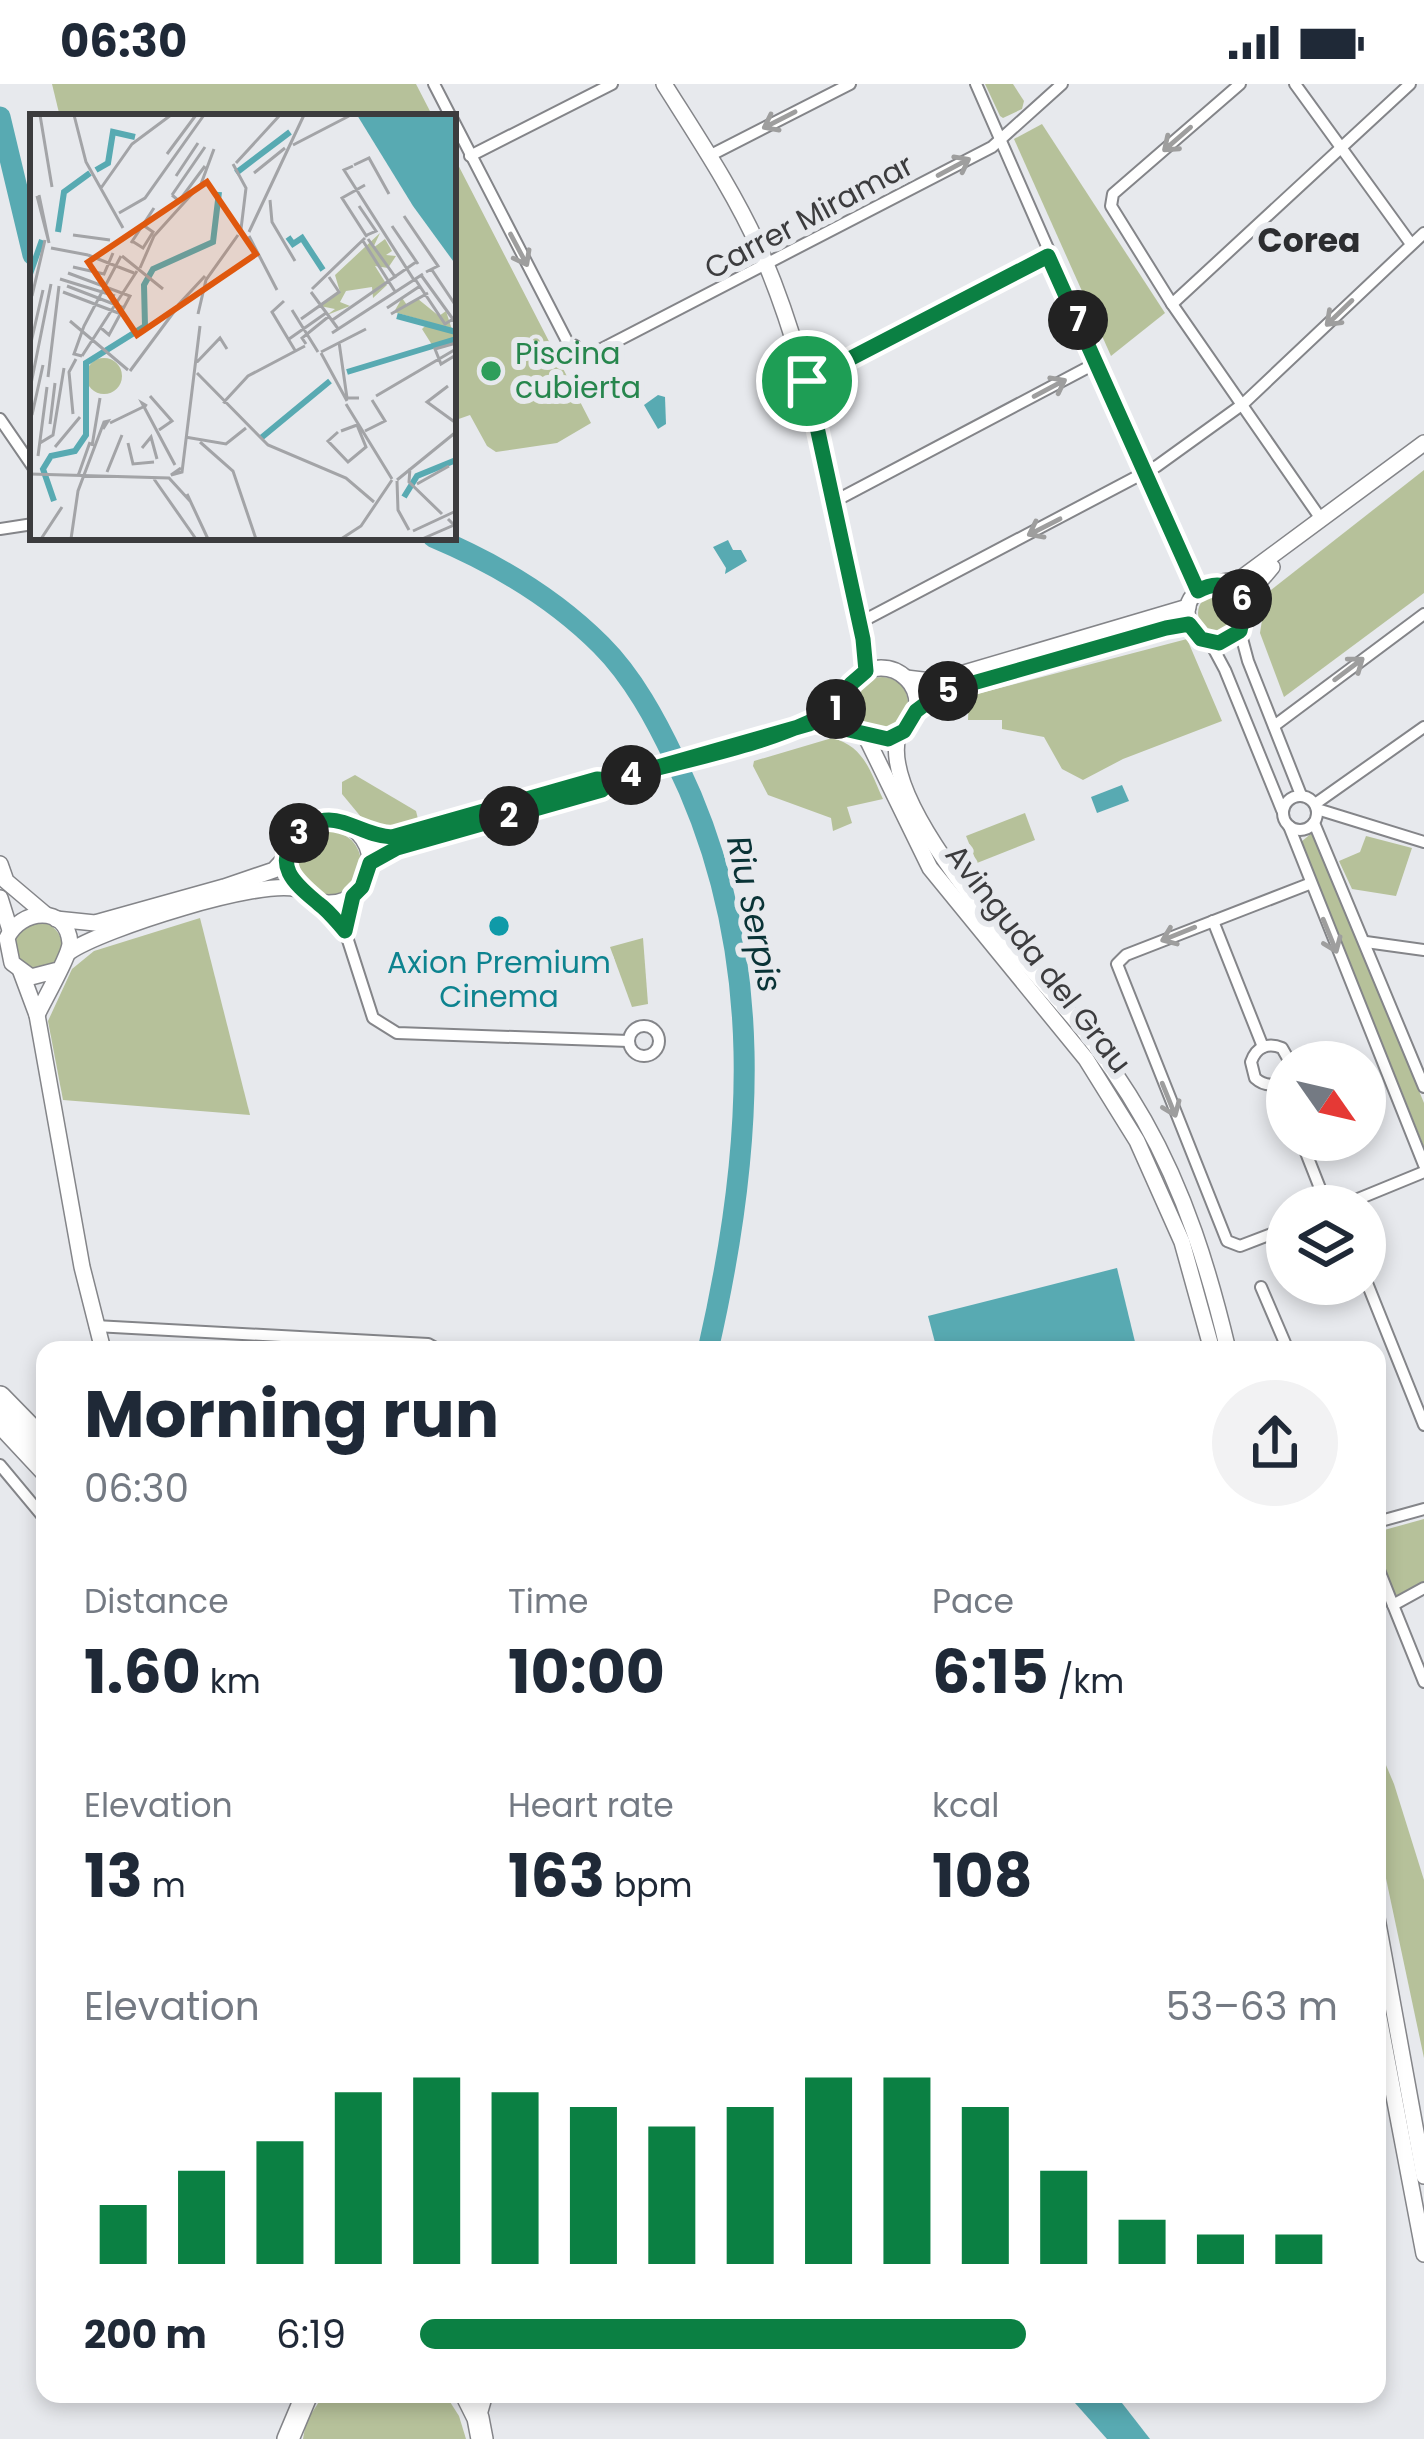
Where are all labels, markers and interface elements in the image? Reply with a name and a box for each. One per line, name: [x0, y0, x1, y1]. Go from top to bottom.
text: 06:30: [60, 10, 187, 73]
one-way arrow: [763, 109, 798, 132]
inset map: [30, 114, 456, 540]
one-way arrow: [1162, 125, 1192, 152]
street label: Carrer Miramar: [697, 143, 921, 290]
one-way arrow: [936, 155, 971, 178]
district label: Corea: [1257, 217, 1361, 264]
one-way arrow: [508, 231, 531, 266]
pin: 7: [1048, 290, 1108, 350]
text: 7: [1069, 296, 1087, 343]
one-way arrow: [1325, 298, 1354, 326]
pin: [756, 330, 858, 432]
place label: Piscina cubierta: [515, 332, 641, 409]
icon: arrive: [774, 348, 840, 414]
marker: Piscina cubierta: [478, 358, 504, 384]
one-way arrow: [1032, 375, 1068, 398]
one-way arrow: [1026, 517, 1062, 540]
pin: 6: [1212, 569, 1272, 629]
text: 6: [1231, 575, 1253, 622]
one-way arrow: [1332, 657, 1364, 683]
pin: 5: [918, 661, 978, 721]
text: 5: [937, 667, 959, 714]
pin: 1: [806, 679, 866, 739]
text: 1: [830, 685, 842, 732]
pin: 4: [601, 745, 661, 805]
text: 4: [620, 751, 642, 798]
pin: 2: [479, 786, 539, 846]
text: 2: [500, 792, 518, 839]
pin: 3: [269, 803, 329, 863]
text: 3: [289, 809, 309, 856]
water label: Riu Serpis: [715, 832, 794, 997]
street label: Avinguda del Grau: [935, 835, 1142, 1082]
marker: Axion Premium Cinema: [486, 913, 512, 939]
one-way arrow: [1321, 916, 1342, 953]
one-way arrow: [1161, 925, 1198, 946]
place label: Axion Premium Cinema: [387, 941, 611, 1018]
north arrow: [1266, 1041, 1386, 1161]
map controls: [1266, 1041, 1386, 1305]
one-way arrow: [1160, 1080, 1181, 1117]
button: layers: [1266, 1185, 1386, 1305]
text: Morning run: [84, 1368, 499, 1460]
button: share: [1212, 1380, 1338, 1506]
text: 06:30: [84, 1461, 189, 1516]
text: Distance: [84, 1578, 229, 1625]
text: Time: [508, 1578, 588, 1625]
text: Pace: [932, 1578, 1014, 1625]
text: 1.60: [84, 1630, 201, 1714]
text: 10:00: [508, 1630, 665, 1714]
text: 6:15: [932, 1630, 1049, 1714]
text: km: [201, 1658, 261, 1705]
text: /km: [1049, 1658, 1124, 1705]
text: Elevation: [84, 1782, 233, 1829]
text: Heart rate: [508, 1782, 674, 1829]
text: kcal: [932, 1782, 999, 1829]
text: 13: [84, 1834, 143, 1918]
text: 163: [508, 1834, 605, 1918]
text: 108: [932, 1834, 1033, 1918]
text: m: [143, 1862, 186, 1909]
text: bpm: [605, 1862, 693, 1909]
text: Elevation: [84, 1979, 260, 2034]
text: 53–63 m: [1166, 1979, 1338, 2034]
text: 200 m: [84, 2307, 207, 2362]
text: 6:19: [276, 2307, 346, 2362]

